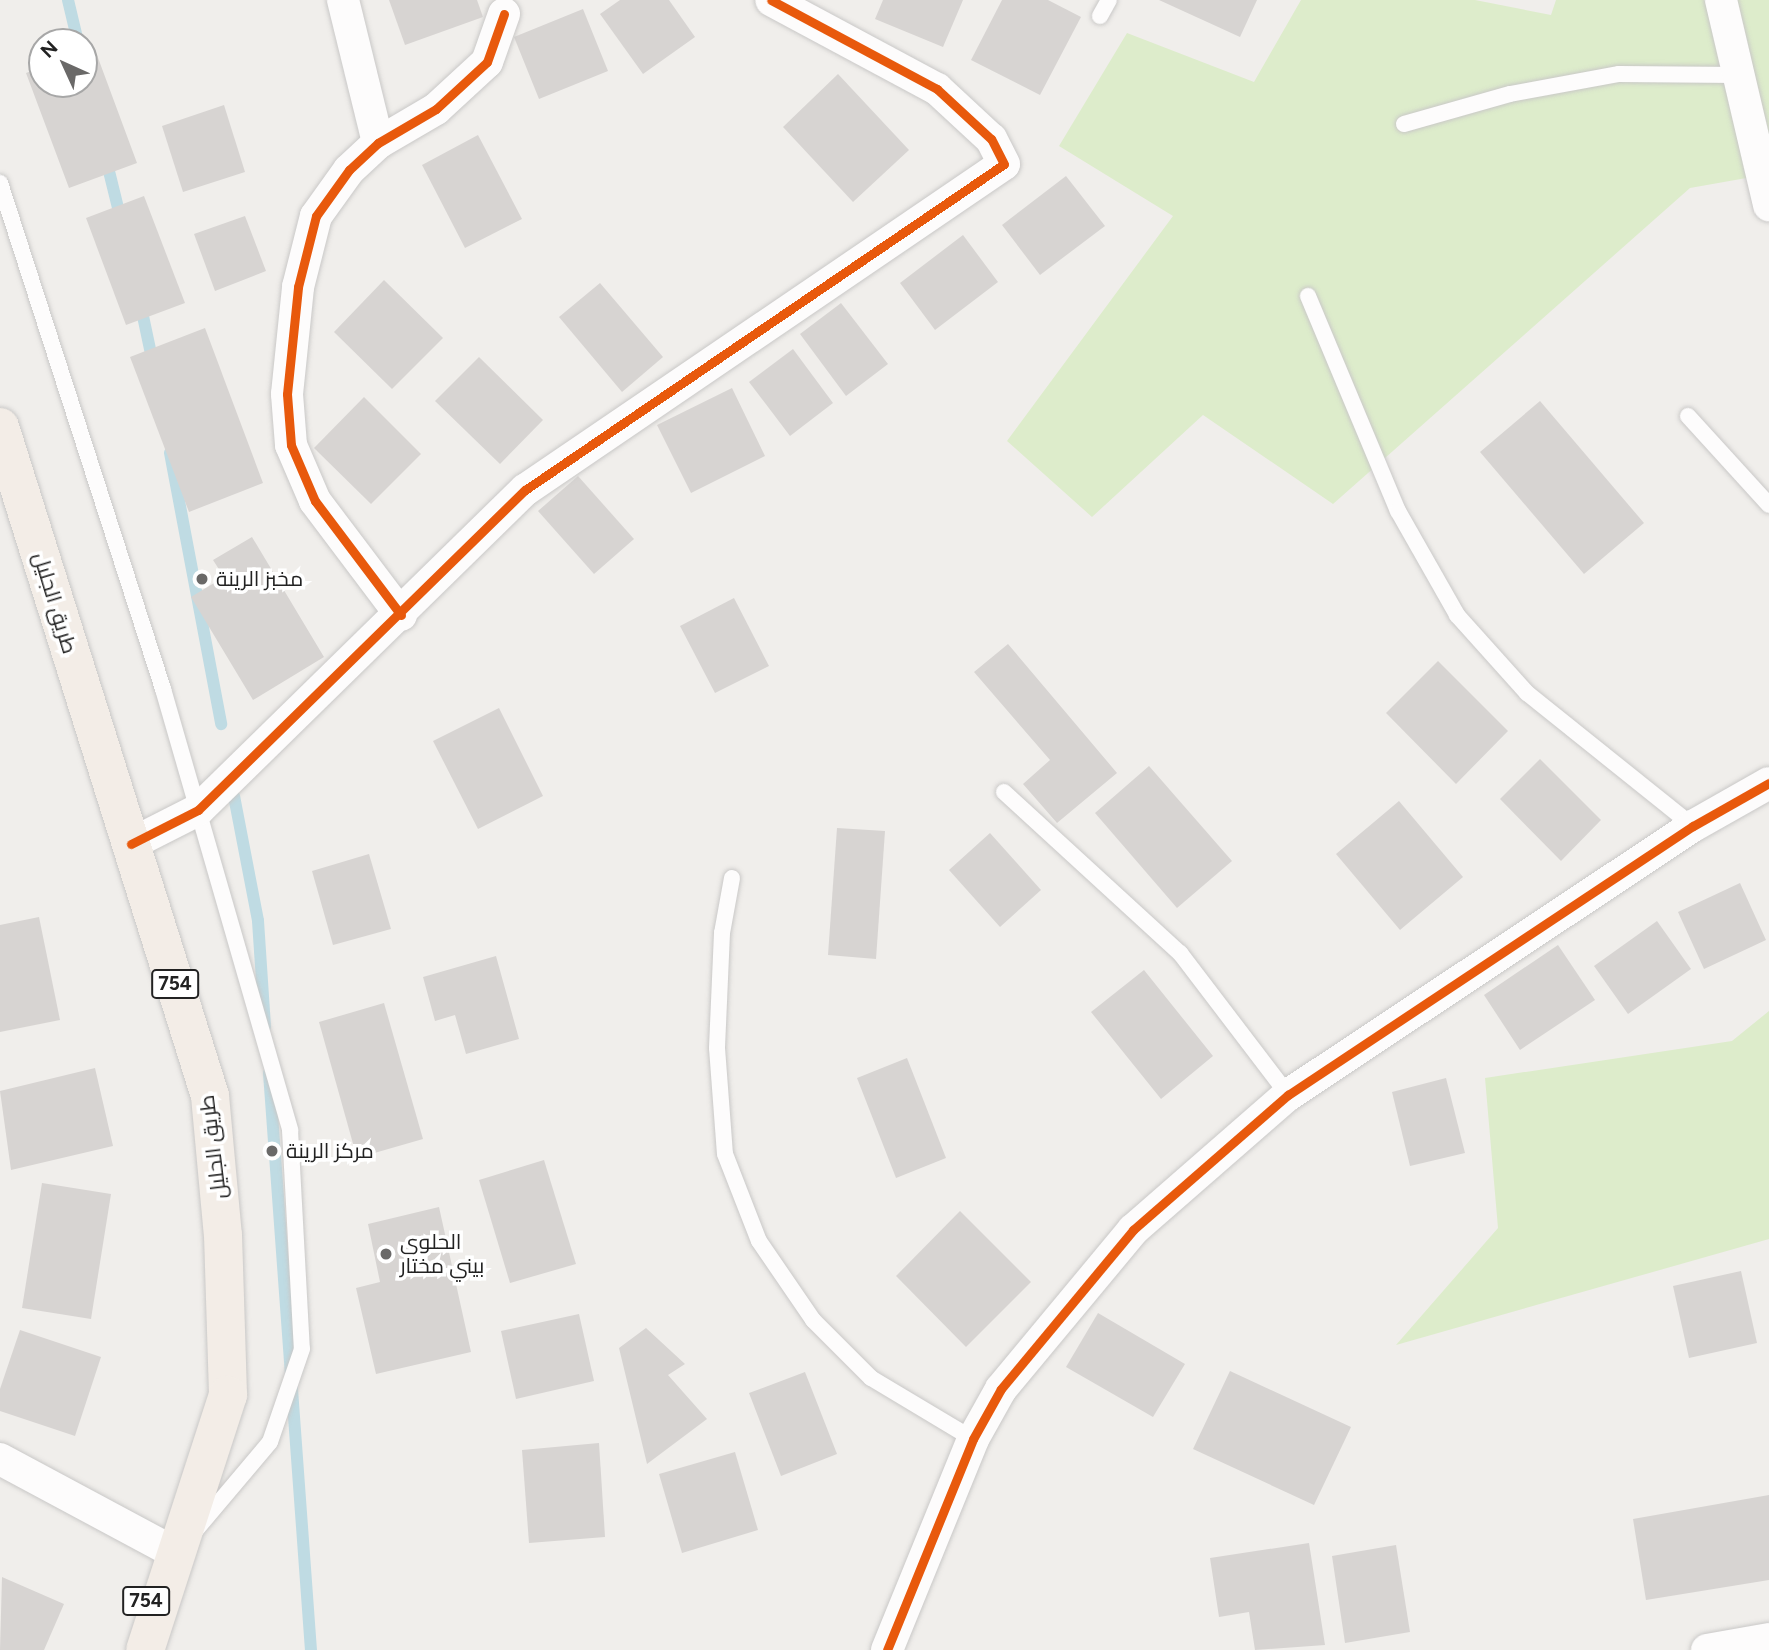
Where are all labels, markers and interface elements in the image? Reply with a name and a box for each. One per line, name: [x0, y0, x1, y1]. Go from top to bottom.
north arrow: [28, 28, 98, 98]
text: N: [36, 36, 63, 63]
street label: طريق الجليل: [28, 549, 82, 657]
place label: مخبز الرينة: [216, 566, 303, 592]
marker: مخبز الرينة: [194, 571, 210, 587]
road number: 754: [150, 968, 200, 1000]
street label: طريق الجليل: [194, 1094, 232, 1200]
place label: مركز الرينة: [286, 1138, 374, 1164]
marker: مركز الرينة: [264, 1143, 280, 1159]
place label: الحلوى بيني مختار: [400, 1229, 484, 1279]
marker: الحلوى بيني مختار: [378, 1246, 394, 1262]
road number: 754: [122, 1586, 170, 1616]

